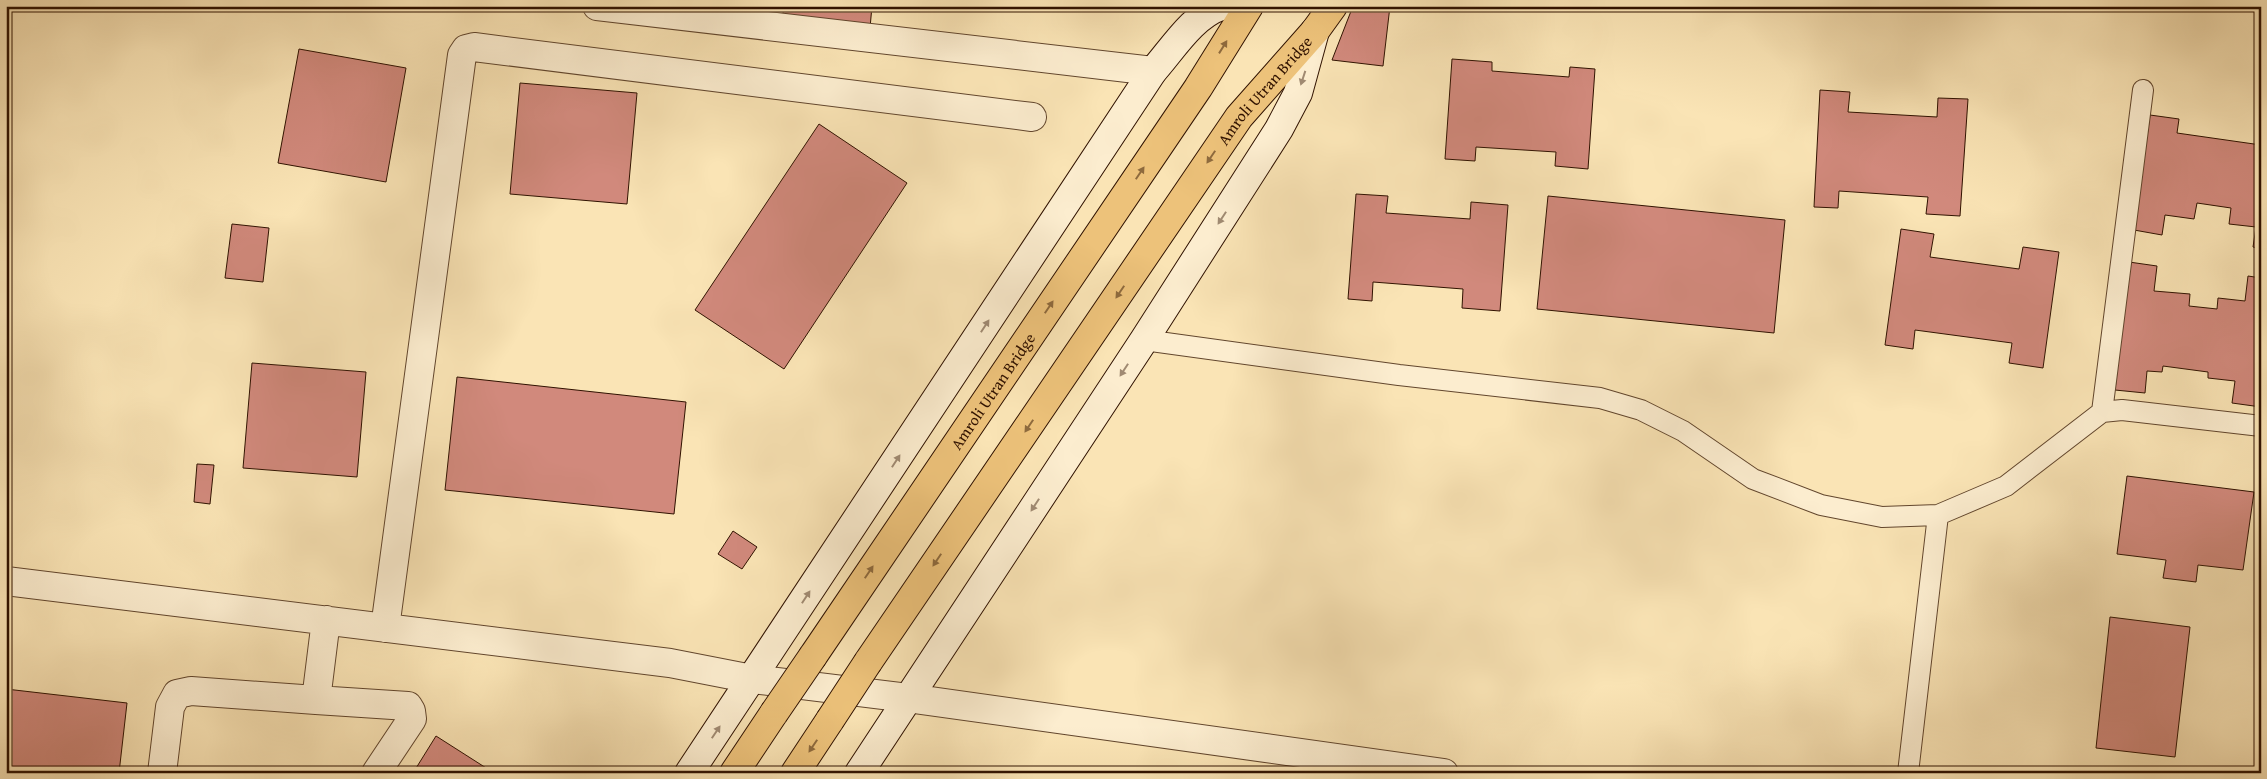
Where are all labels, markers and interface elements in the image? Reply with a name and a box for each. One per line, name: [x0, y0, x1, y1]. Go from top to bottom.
street label: Amroli Utran Bridge: [1211, 30, 1318, 150]
one-way arrow: [1218, 40, 1228, 54]
one-way arrow: [1298, 71, 1306, 86]
one-way arrow: [1207, 150, 1216, 164]
one-way arrow: [1135, 166, 1145, 180]
one-way arrow: [1217, 212, 1227, 225]
one-way arrow: [1115, 285, 1125, 298]
one-way arrow: [1044, 301, 1054, 314]
one-way arrow: [980, 319, 990, 332]
street label: Amroli Utran Bridge: [944, 328, 1041, 454]
one-way arrow: [1120, 363, 1129, 376]
one-way arrow: [1024, 419, 1034, 433]
one-way arrow: [891, 454, 901, 468]
one-way arrow: [1030, 499, 1040, 512]
one-way arrow: [933, 554, 942, 567]
one-way arrow: [864, 566, 874, 579]
one-way arrow: [801, 590, 811, 604]
one-way arrow: [712, 726, 721, 739]
one-way arrow: [808, 739, 817, 753]

